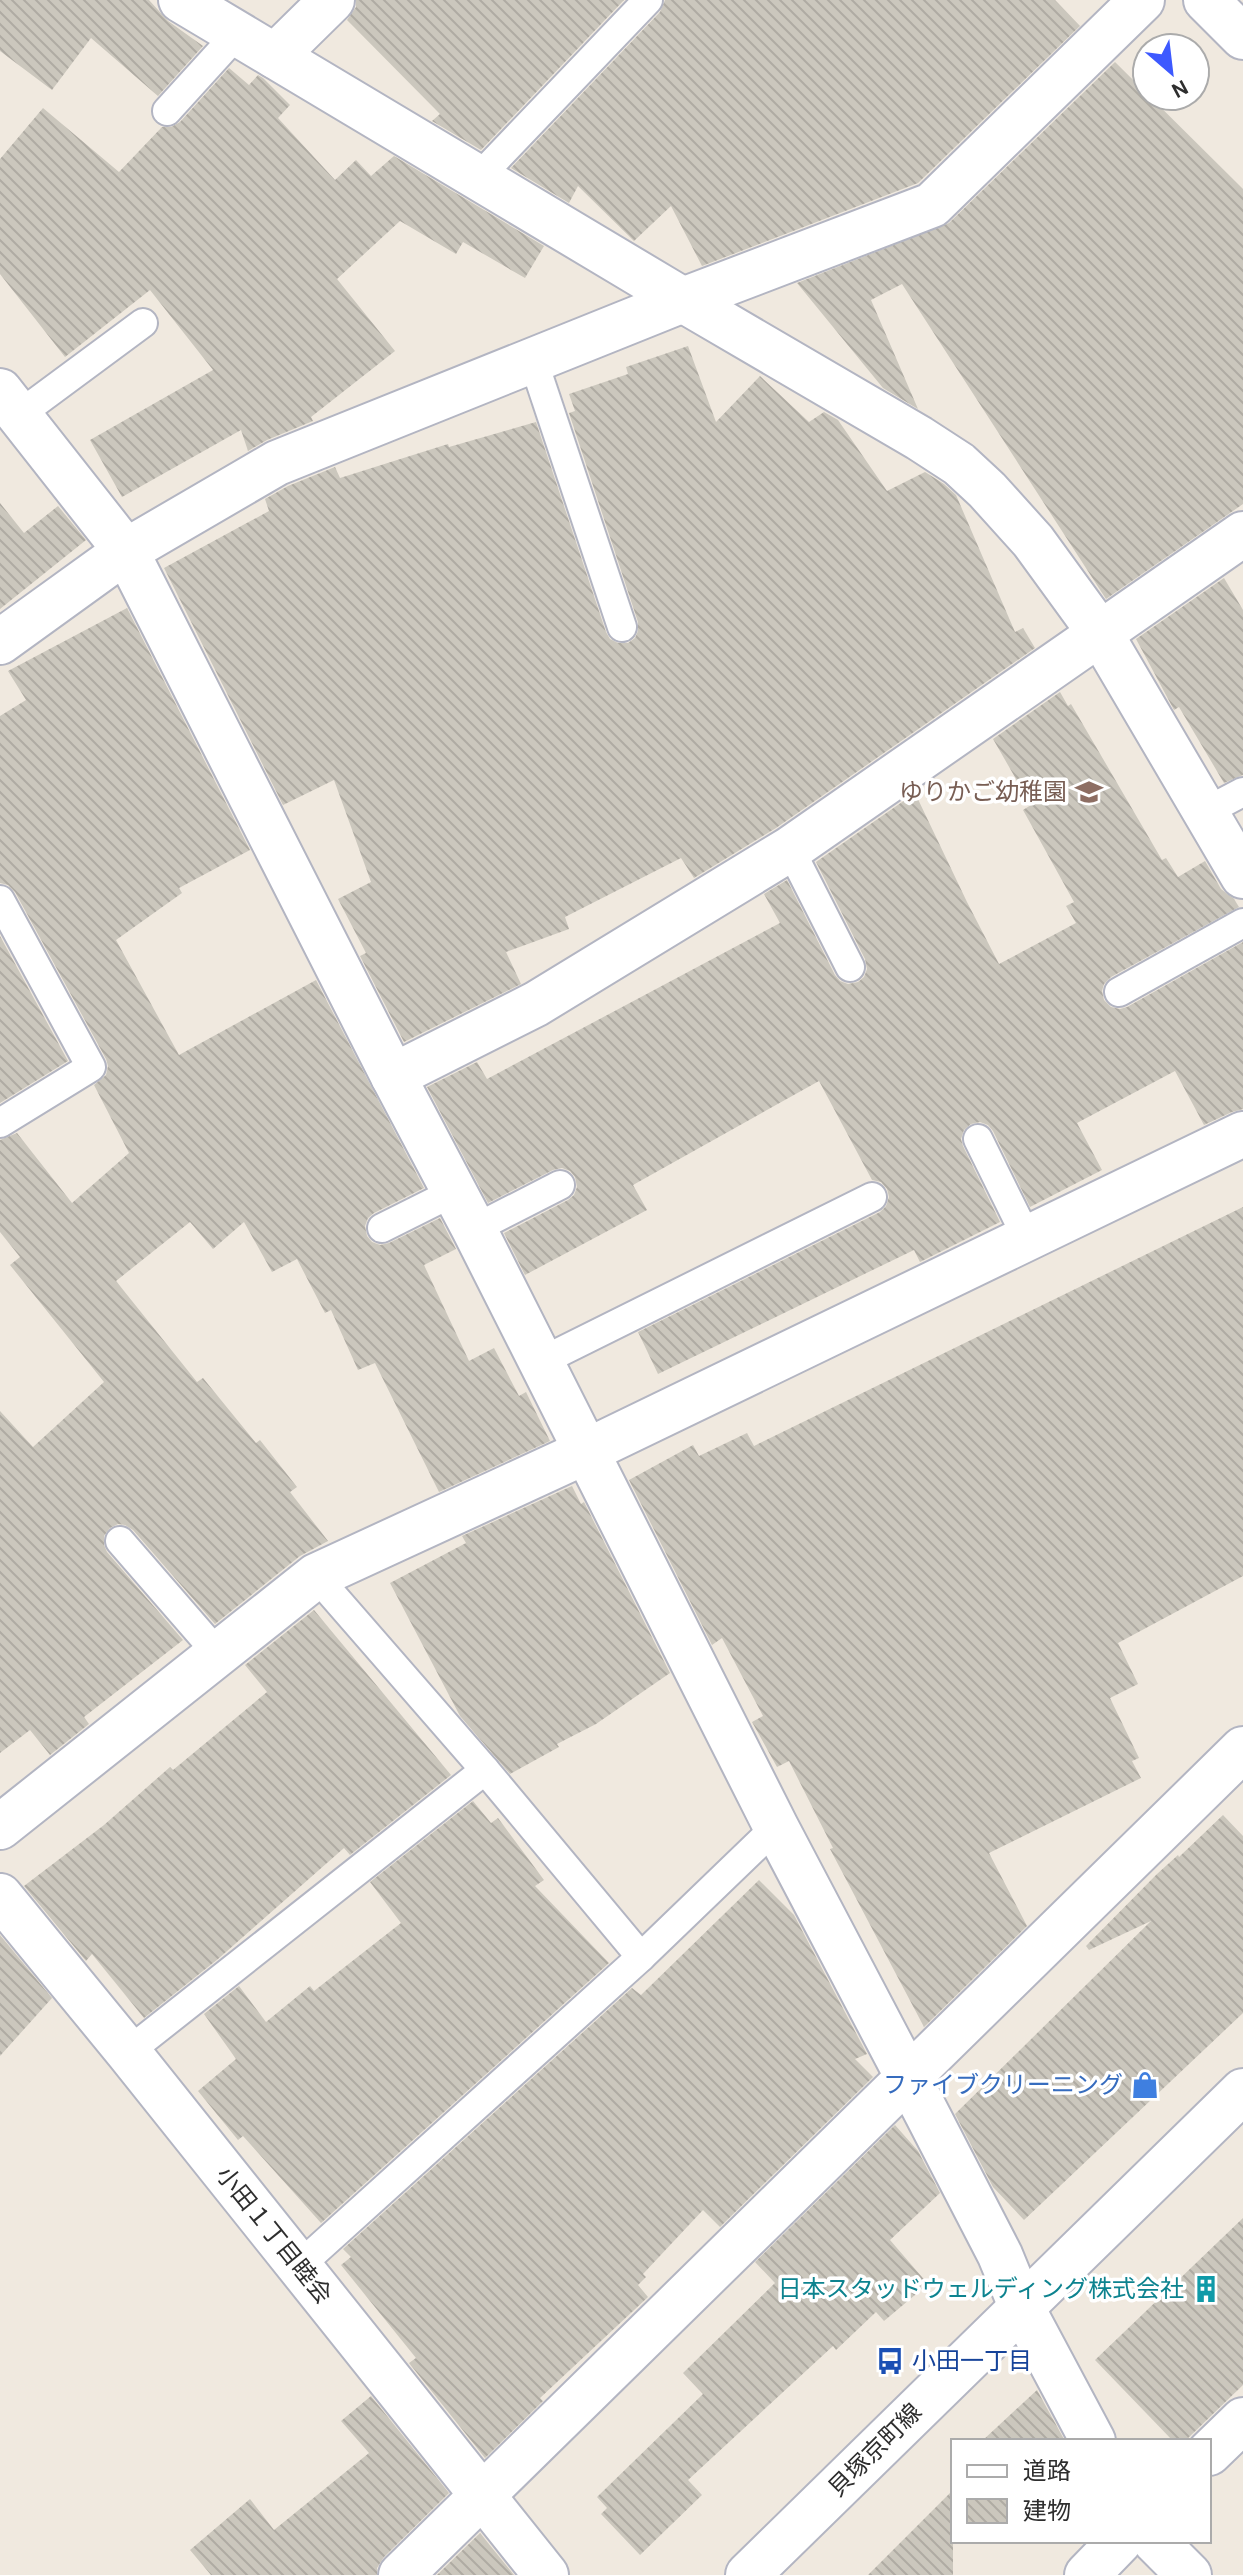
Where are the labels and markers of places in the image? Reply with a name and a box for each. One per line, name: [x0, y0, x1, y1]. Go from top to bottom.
school or university icon: ゆりかご幼稚園: [1074, 777, 1104, 807]
place label: ゆりかご幼稚園: [899, 778, 1067, 806]
shop icon: ファイブクリーニング: [1130, 2070, 1160, 2100]
place label: ファイブクリーニング: [883, 2071, 1123, 2099]
building icon: 日本スタッドウェルディング株式会社: [1191, 2274, 1221, 2304]
place label: 日本スタッドウェルディング株式会社: [778, 2275, 1184, 2303]
bus stop icon: 小田一丁目: [875, 2346, 905, 2376]
place label: 小田一丁目: [912, 2347, 1032, 2375]

